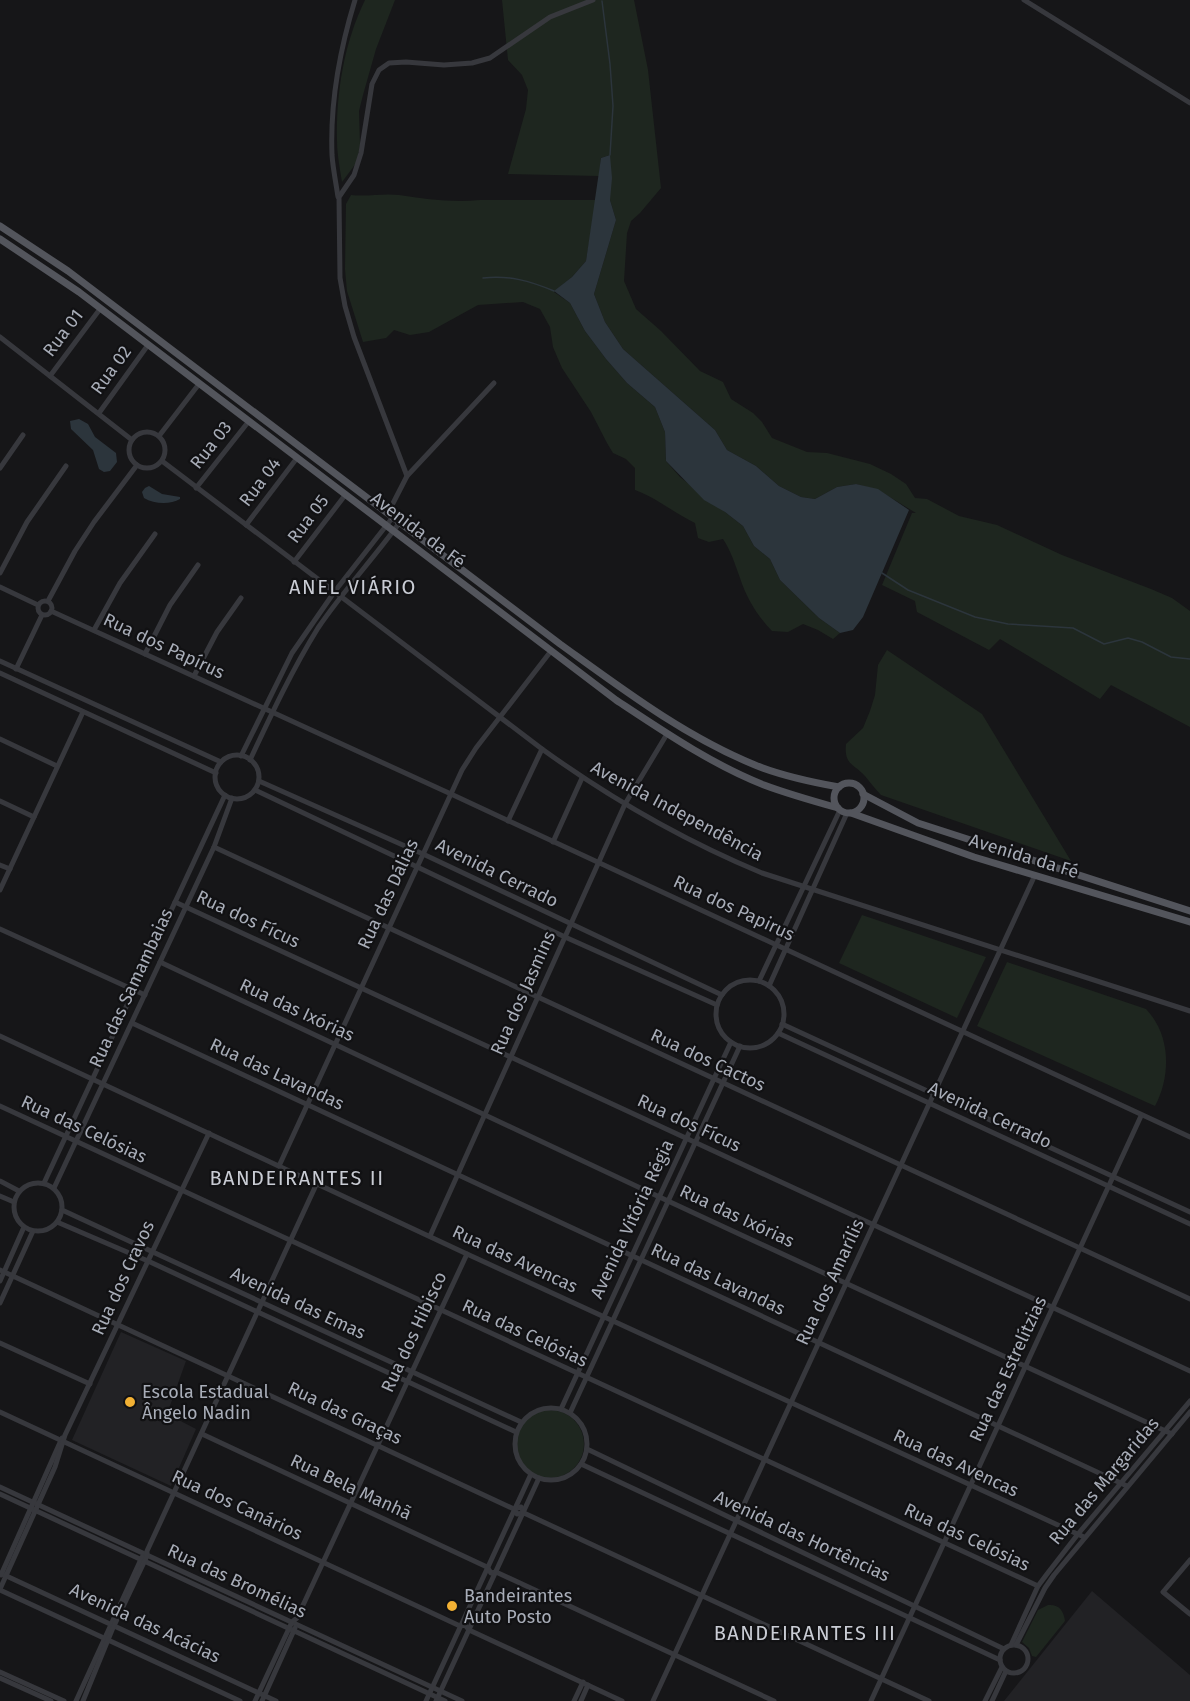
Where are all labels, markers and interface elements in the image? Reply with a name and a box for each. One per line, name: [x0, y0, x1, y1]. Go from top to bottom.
street label: Rua 01: [38, 305, 88, 361]
street label: Rua 02: [86, 341, 136, 399]
street label: Rua 03: [185, 417, 237, 473]
street label: Rua 04: [234, 453, 286, 511]
street label: Avenida da Fé: [366, 487, 470, 573]
street label: Rua 05: [283, 490, 333, 548]
district label: ANEL VIÁRIO: [289, 575, 417, 599]
street label: Rua dos Papírus: [100, 608, 228, 684]
street label: Avenida Independência: [587, 756, 767, 866]
street label: Avenida da Fé: [967, 829, 1081, 883]
street label: Avenida Cerrado: [432, 834, 562, 912]
street label: Rua das Dálias: [353, 835, 423, 953]
street label: Rua dos Papirus: [670, 870, 798, 946]
street label: Rua dos Fícus: [193, 885, 303, 953]
street label: Rua das Samambaias: [84, 905, 178, 1071]
street label: Rua dos Jasmins: [486, 928, 560, 1058]
street label: Rua das Ixórias: [236, 974, 358, 1046]
street label: Rua dos Cactos: [647, 1024, 769, 1096]
street label: Rua das Lavandas: [206, 1033, 348, 1115]
street label: Avenida Cerrado: [925, 1077, 1055, 1153]
street label: Rua dos Fícus: [634, 1089, 744, 1157]
street label: Rua das Celósias: [18, 1090, 150, 1168]
street label: Avenida Vitória Régia: [585, 1136, 679, 1302]
district label: BANDEIRANTES II: [209, 1166, 385, 1190]
street label: Rua das Ixórias: [676, 1180, 798, 1252]
street label: Rua dos Amarílis: [791, 1215, 869, 1349]
street label: Rua dos Cravos: [87, 1217, 159, 1339]
street label: Rua das Avencas: [449, 1220, 581, 1298]
street label: Rua das Lavandas: [647, 1238, 789, 1320]
street label: Avenida das Emas: [227, 1262, 369, 1344]
street label: Rua dos Hibisco: [376, 1268, 452, 1396]
street label: Rua das Estrelítzias: [965, 1293, 1051, 1445]
street label: Rua das Celósias: [459, 1294, 591, 1372]
street label: Rua das Graças: [284, 1377, 406, 1449]
place label: Escola Estadual Ângelo Nadin: [142, 1381, 269, 1424]
marker: Escola Estadual Ângelo Nadin: [123, 1395, 137, 1409]
street label: Rua das Margaridas: [1044, 1413, 1164, 1549]
street label: Rua das Avencas: [890, 1424, 1022, 1502]
street label: Rua Bela Manhã: [287, 1449, 415, 1525]
street label: Rua dos Canários: [168, 1465, 306, 1545]
street label: Avenida das Hortências: [711, 1486, 893, 1586]
street label: Rua das Celósias: [901, 1498, 1033, 1576]
street label: Rua das Bromélias: [164, 1539, 310, 1623]
street label: Avenida das Acácias: [66, 1578, 224, 1668]
place label: Bandeirantes Auto Posto: [464, 1585, 572, 1628]
marker: Bandeirantes Auto Posto: [445, 1599, 459, 1613]
district label: BANDEIRANTES III: [714, 1621, 896, 1645]

